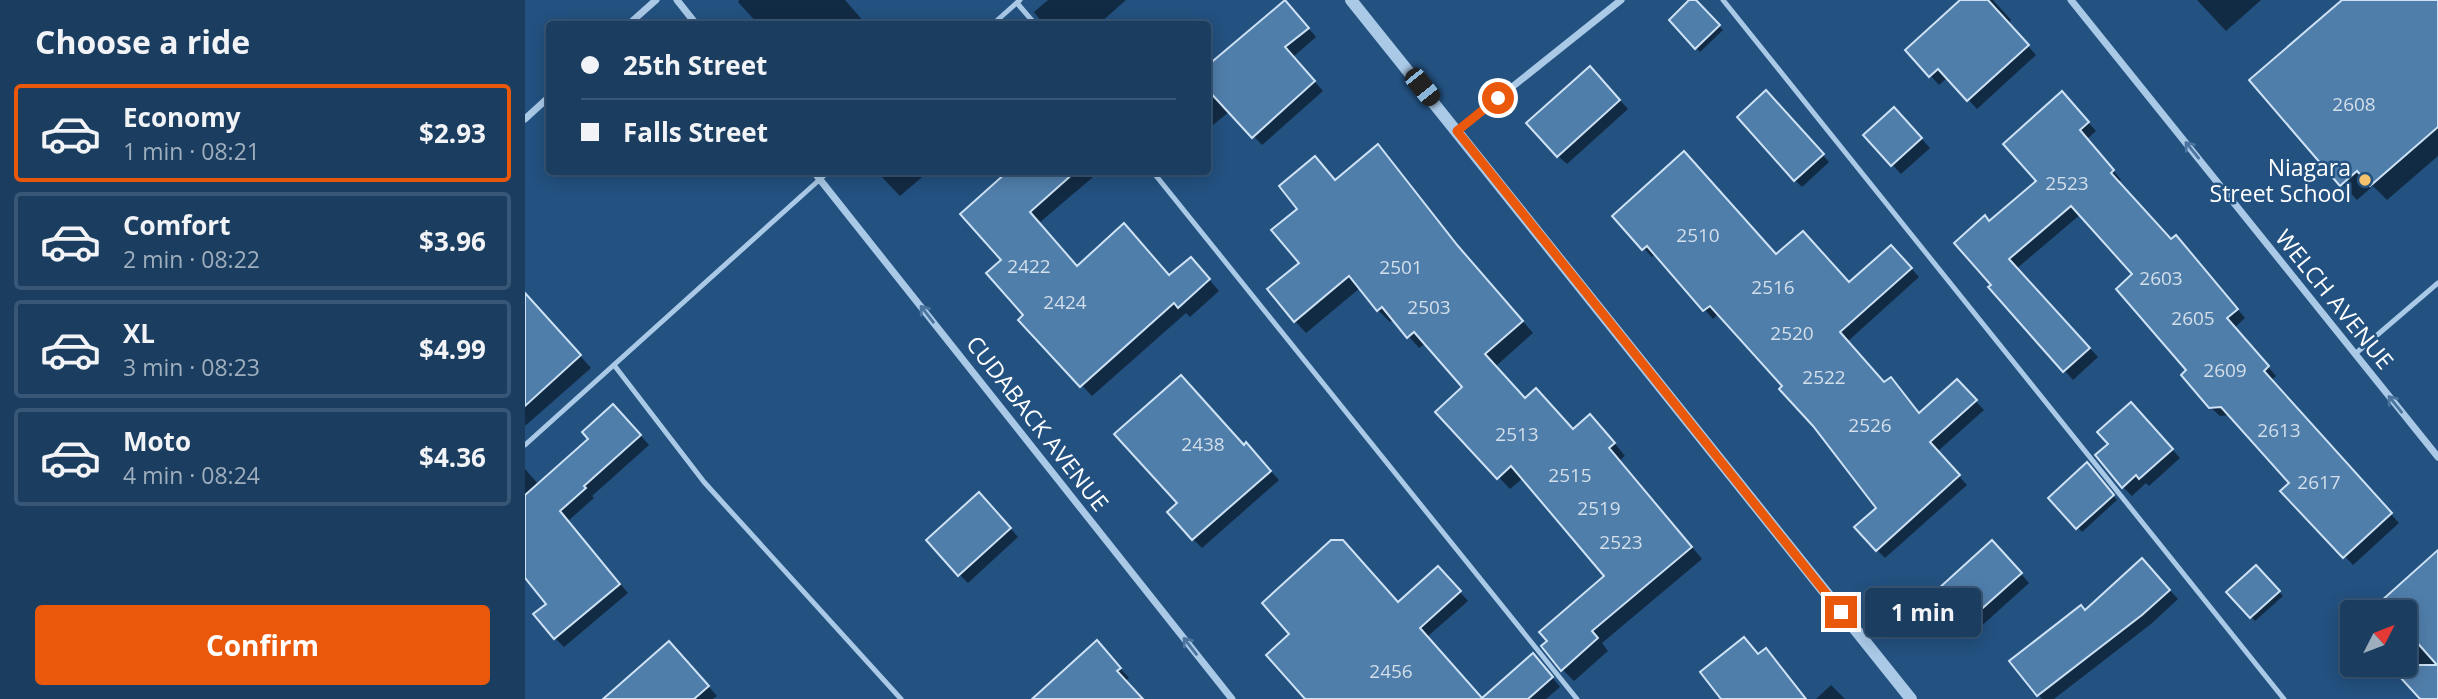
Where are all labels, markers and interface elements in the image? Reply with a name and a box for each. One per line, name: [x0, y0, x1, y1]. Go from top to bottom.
text: Choose a ride: [35, 20, 250, 63]
text: 25th Street: [623, 47, 767, 83]
car: [1401, 64, 1444, 110]
route start: [1482, 82, 1514, 114]
house number: 2608: [2332, 91, 2376, 117]
text: Economy: [123, 99, 241, 135]
icon: car: [39, 102, 102, 165]
text: Falls Street: [623, 114, 768, 150]
text: $2.93: [419, 115, 486, 151]
text: 1 min · 08:21: [123, 135, 260, 167]
one-way arrow: [2184, 142, 2199, 160]
place label: Niagara Street School: [2210, 151, 2351, 209]
house number: 2523: [2045, 170, 2089, 196]
marker: Niagara Street School: [2357, 172, 2373, 188]
text: Comfort: [123, 207, 230, 243]
icon: car: [39, 210, 102, 273]
house number: 2510: [1676, 222, 1720, 248]
street label: WELCH AVENUE: [2269, 222, 2401, 376]
text: $3.96: [419, 223, 486, 259]
text: 2 min · 08:22: [123, 243, 260, 275]
house number: 2422: [1007, 253, 1051, 279]
house number: 2501: [1379, 254, 1423, 280]
house number: 2603: [2139, 265, 2183, 291]
house number: 2516: [1751, 274, 1795, 300]
house number: 2424: [1043, 289, 1087, 315]
house number: 2503: [1407, 294, 1451, 320]
one-way arrow: [919, 305, 934, 323]
house number: 2605: [2171, 305, 2215, 331]
text: XL: [123, 315, 155, 351]
icon: car: [39, 318, 102, 381]
house number: 2520: [1770, 320, 1814, 346]
street label: CUDABACK AVENUE: [959, 329, 1117, 517]
text: $4.99: [419, 331, 486, 367]
text: 3 min · 08:23: [123, 351, 260, 383]
house number: 2609: [2203, 357, 2247, 383]
house number: 2522: [1802, 364, 1846, 390]
one-way arrow: [2388, 396, 2403, 414]
house number: 2526: [1848, 412, 1892, 438]
house number: 2613: [2257, 417, 2301, 443]
house number: 2513: [1495, 421, 1539, 447]
text: Moto: [123, 423, 191, 459]
icon: car: [39, 426, 102, 489]
house number: 2438: [1181, 431, 1225, 457]
text: $4.36: [419, 439, 486, 475]
text: 4 min · 08:24: [123, 459, 260, 491]
house number: 2515: [1548, 462, 1592, 488]
house number: 2617: [2297, 469, 2341, 495]
house number: 2519: [1577, 495, 1621, 521]
house number: 2523: [1599, 529, 1643, 555]
callout: 1 min: [1865, 588, 1981, 636]
route end: [1825, 596, 1857, 628]
text: 1 min: [1891, 596, 1955, 628]
north arrow: [2340, 600, 2417, 677]
map controls: [2340, 600, 2417, 677]
button: Confirm: [35, 605, 490, 685]
one-way arrow: [1182, 637, 1197, 655]
house number: 2456: [1369, 658, 1413, 684]

